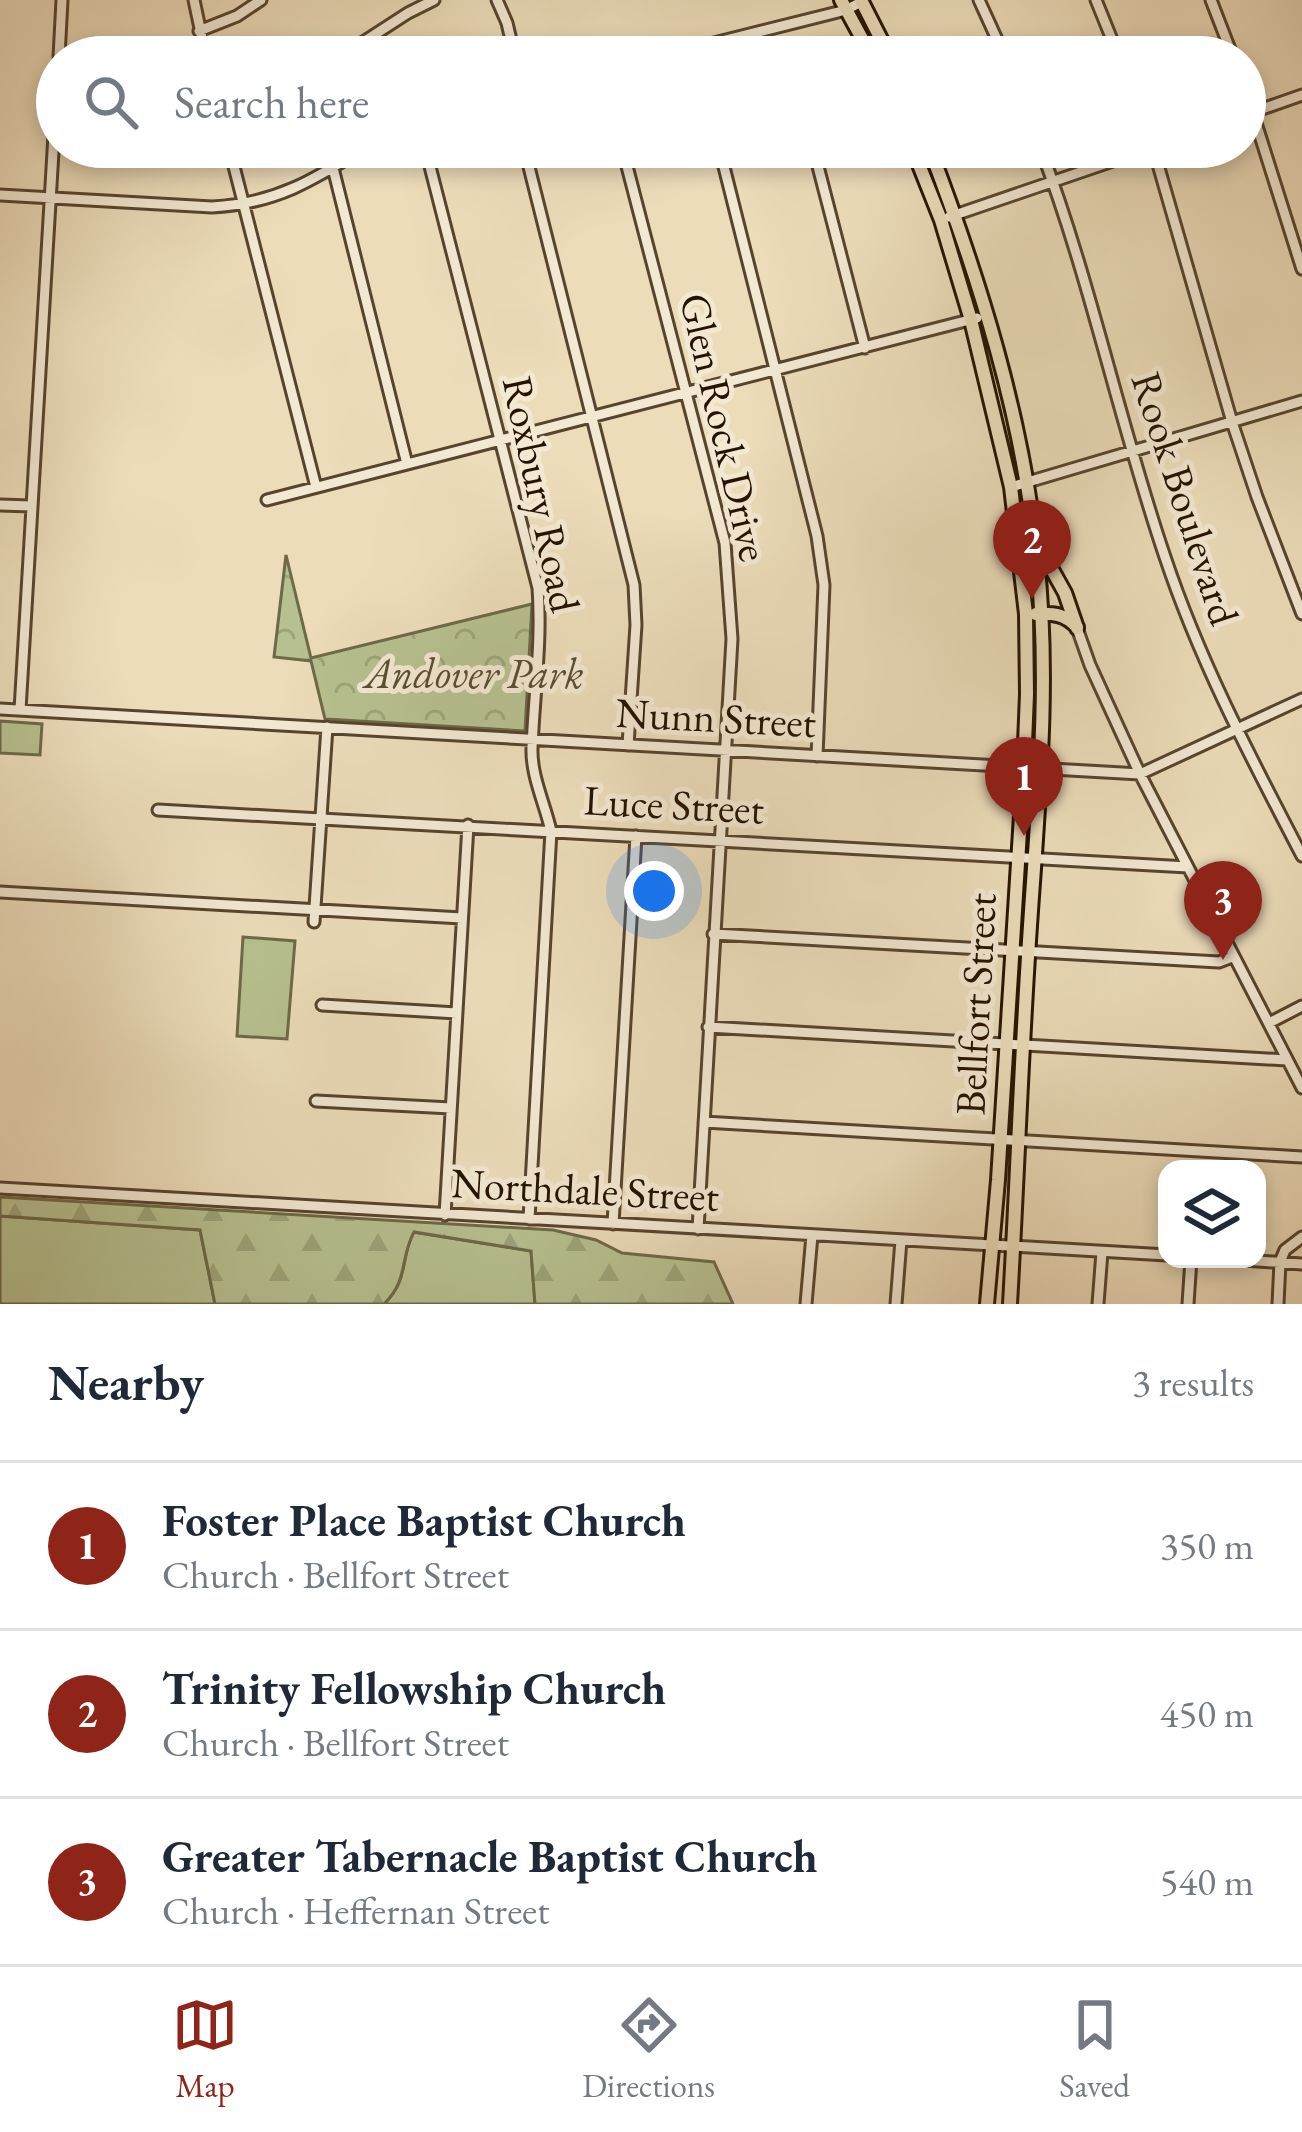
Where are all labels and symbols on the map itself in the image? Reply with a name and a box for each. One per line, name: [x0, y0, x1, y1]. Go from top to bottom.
street label: Glen Rock Drive: [667, 288, 782, 566]
street label: Rook Boulevard: [1119, 365, 1253, 632]
street label: Roxbury Road: [490, 371, 593, 618]
pin: 2: [993, 500, 1071, 599]
park label: Andover Park: [361, 646, 584, 701]
street label: Nunn Street: [614, 685, 817, 750]
pin: 1: [985, 737, 1063, 836]
street label: Luce Street: [583, 772, 765, 837]
your location: [624, 861, 684, 921]
pin: 3: [1184, 861, 1262, 960]
street label: Bellfort Street: [942, 892, 1009, 1116]
street label: Northdale Street: [450, 1155, 720, 1224]

